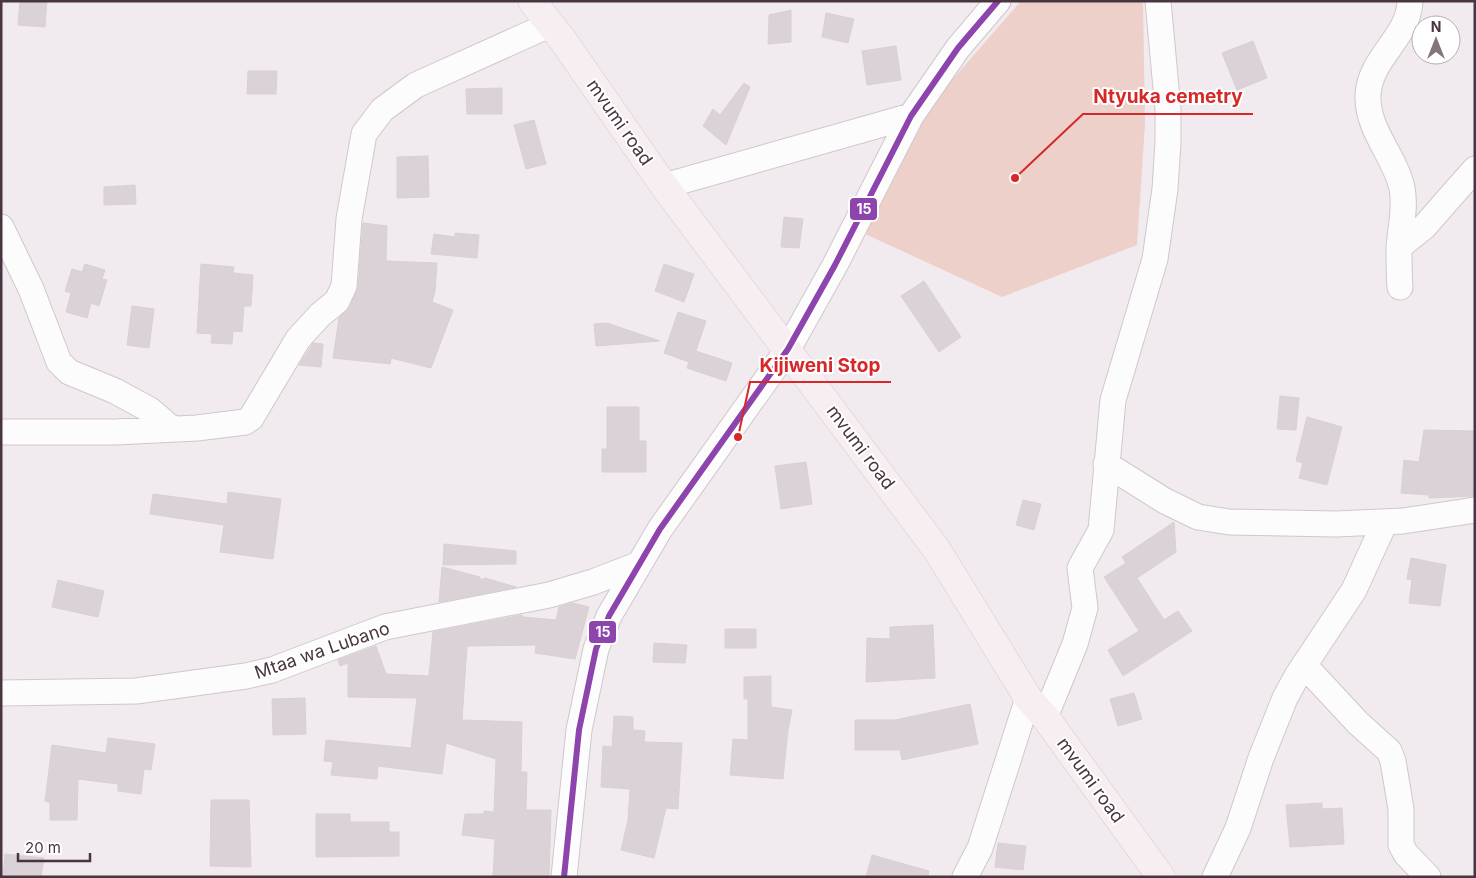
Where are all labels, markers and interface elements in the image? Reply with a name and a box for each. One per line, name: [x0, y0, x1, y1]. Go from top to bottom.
north arrow: [1411, 15, 1461, 65]
text: N: [1431, 18, 1441, 35]
street label: mvumi road: [583, 75, 657, 169]
callout: Ntyuka cemetry: [1083, 80, 1253, 114]
text: Ntyuka cemetry: [1093, 85, 1243, 108]
line badge: 15: [849, 197, 878, 221]
text: 15: [857, 200, 872, 217]
callout: Kijiweni Stop: [750, 348, 891, 382]
text: Kijiweni Stop: [760, 354, 880, 377]
street label: mvumi road: [823, 401, 899, 493]
street label: Mtaa wa Lubano: [252, 617, 392, 683]
line badge: 15: [588, 620, 617, 644]
text: 15: [596, 623, 611, 640]
street label: mvumi road: [1053, 733, 1129, 827]
scale bar: [18, 830, 90, 862]
text: 20 m: [25, 838, 61, 857]

